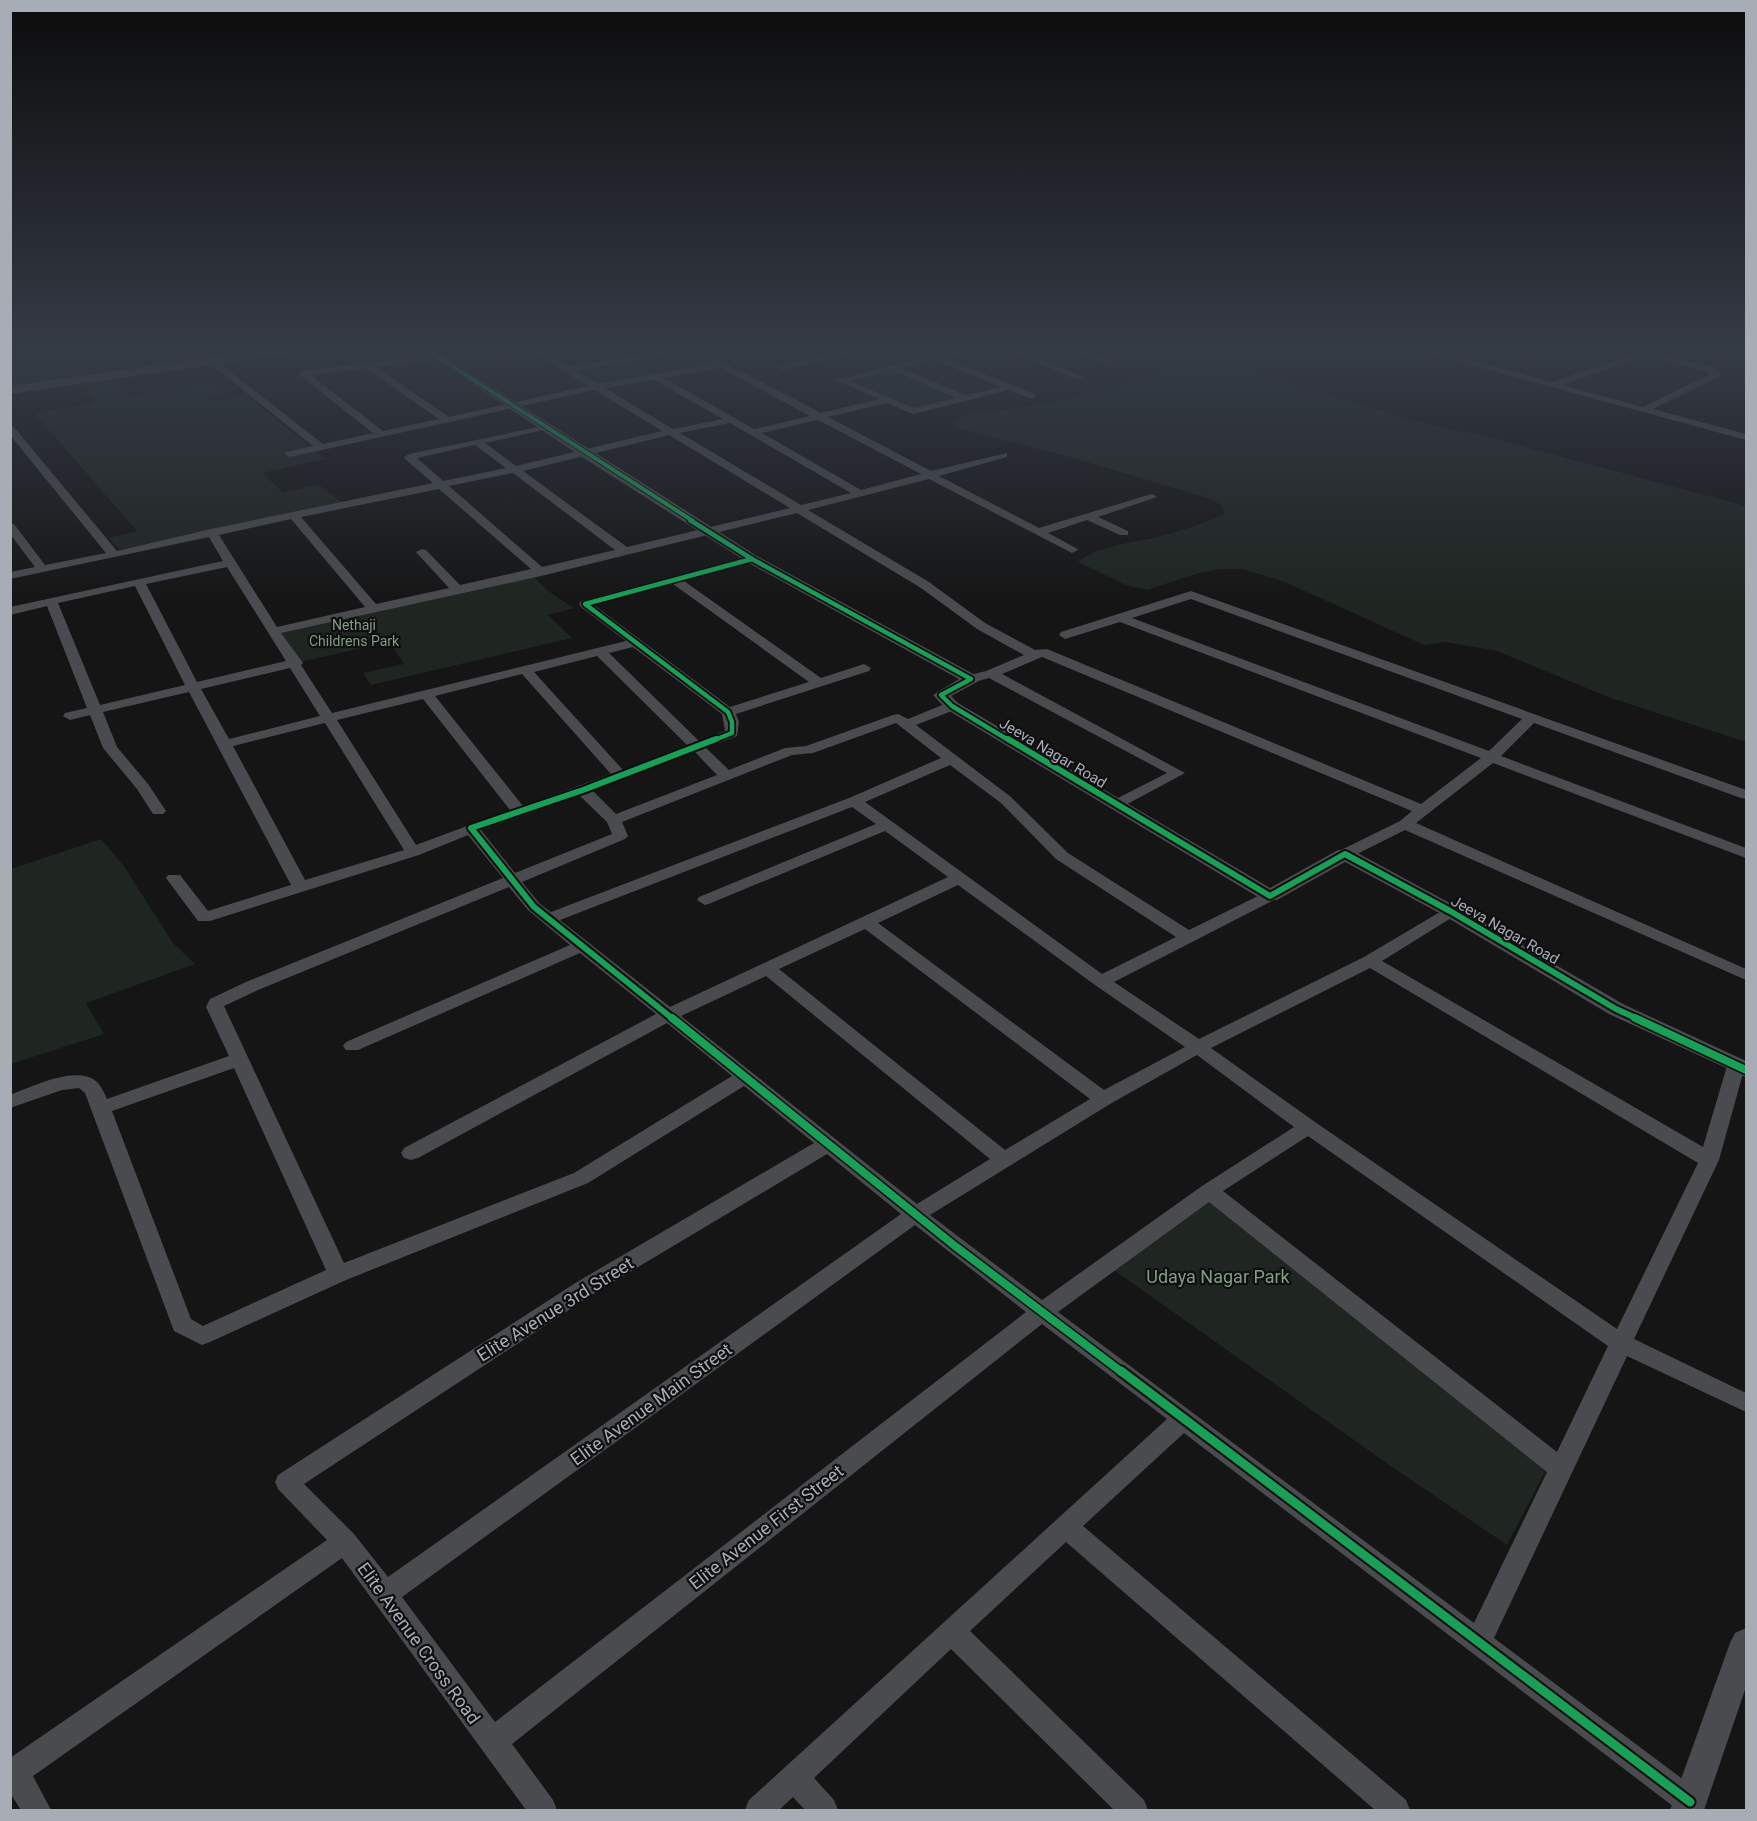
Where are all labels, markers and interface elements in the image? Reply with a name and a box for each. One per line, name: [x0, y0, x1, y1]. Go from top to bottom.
park label: Nethaji Childrens Park: [309, 617, 400, 649]
street label: Jeeva Nagar Road: [996, 714, 1110, 792]
street label: Jeeva Nagar Road: [1448, 892, 1562, 968]
street label: Elite Avenue 3rd Street: [473, 1252, 637, 1366]
park label: Udaya Nagar Park: [1146, 1266, 1291, 1287]
street label: Elite Avenue Main Street: [566, 1338, 736, 1470]
street label: Elite Avenue First Street: [685, 1460, 847, 1594]
street label: Elite Avenue Cross Road: [353, 1558, 485, 1728]

